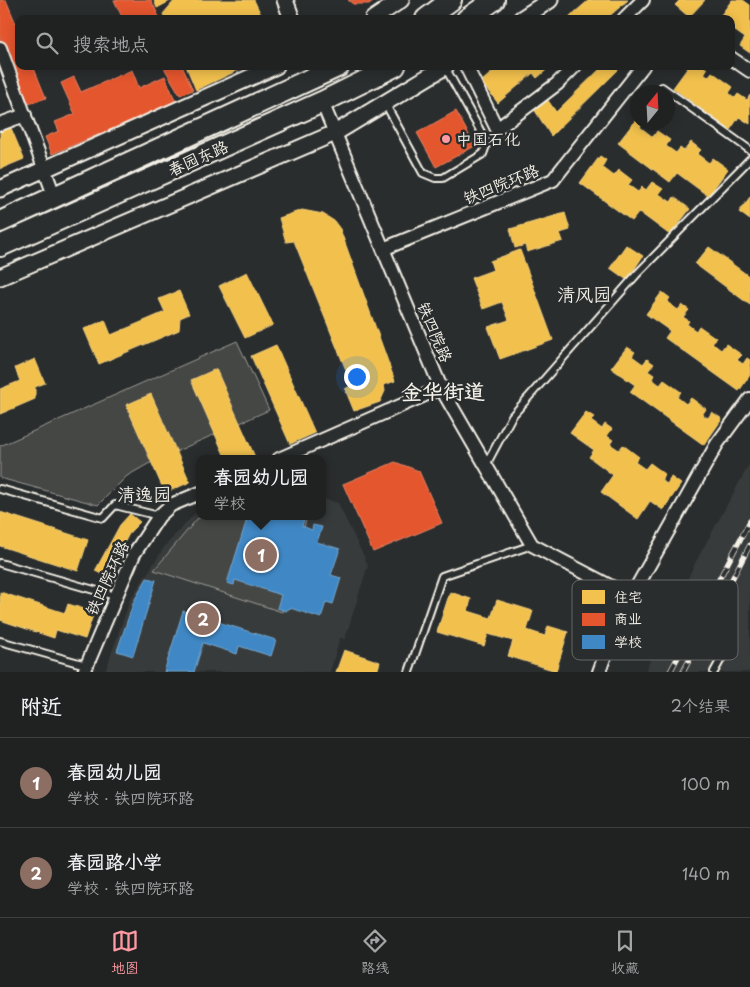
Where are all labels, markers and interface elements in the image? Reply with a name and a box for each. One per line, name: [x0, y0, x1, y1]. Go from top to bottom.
search box: [15, 15, 735, 70]
icon: search: [33, 29, 61, 57]
text: 搜索地点: [73, 29, 149, 57]
north arrow: [630, 85, 675, 130]
place label: 中国石化: [456, 126, 520, 150]
street label: 春园东路: [163, 133, 232, 181]
marker: 中国石化: [440, 133, 452, 145]
street label: 铁四院环路: [459, 157, 542, 209]
district label: 清风园: [557, 280, 611, 307]
street label: 铁四院路: [412, 297, 459, 366]
your location: [344, 364, 370, 390]
district label: 金华街道: [401, 374, 485, 406]
popup: [196, 455, 326, 520]
text: 春园幼儿园: [213, 462, 309, 490]
district label: 清逸园: [117, 480, 171, 507]
text: 学校: [213, 490, 246, 514]
street label: 铁四院环路: [78, 536, 134, 619]
pin: 1: [245, 536, 277, 574]
legend: [572, 580, 738, 660]
text: 住宅: [614, 586, 642, 607]
pin: 2: [187, 600, 219, 638]
text: 商业: [614, 608, 642, 629]
text: 学校: [614, 631, 642, 652]
text: 附近: [20, 689, 62, 721]
text: 2个结果: [671, 693, 730, 717]
text: 春园幼儿园: [67, 757, 162, 785]
text: 1: [32, 771, 40, 795]
text: 100 m: [681, 771, 730, 795]
text: 学校 · 铁四院环路: [67, 785, 194, 809]
text: 春园路小学: [67, 847, 162, 875]
text: 2: [30, 861, 42, 885]
text: 140 m: [682, 861, 730, 885]
text: 学校 · 铁四院环路: [67, 875, 194, 899]
tab: 地图: [111, 927, 139, 978]
tab: 路线: [361, 927, 389, 978]
tab: 收藏: [611, 927, 639, 978]

